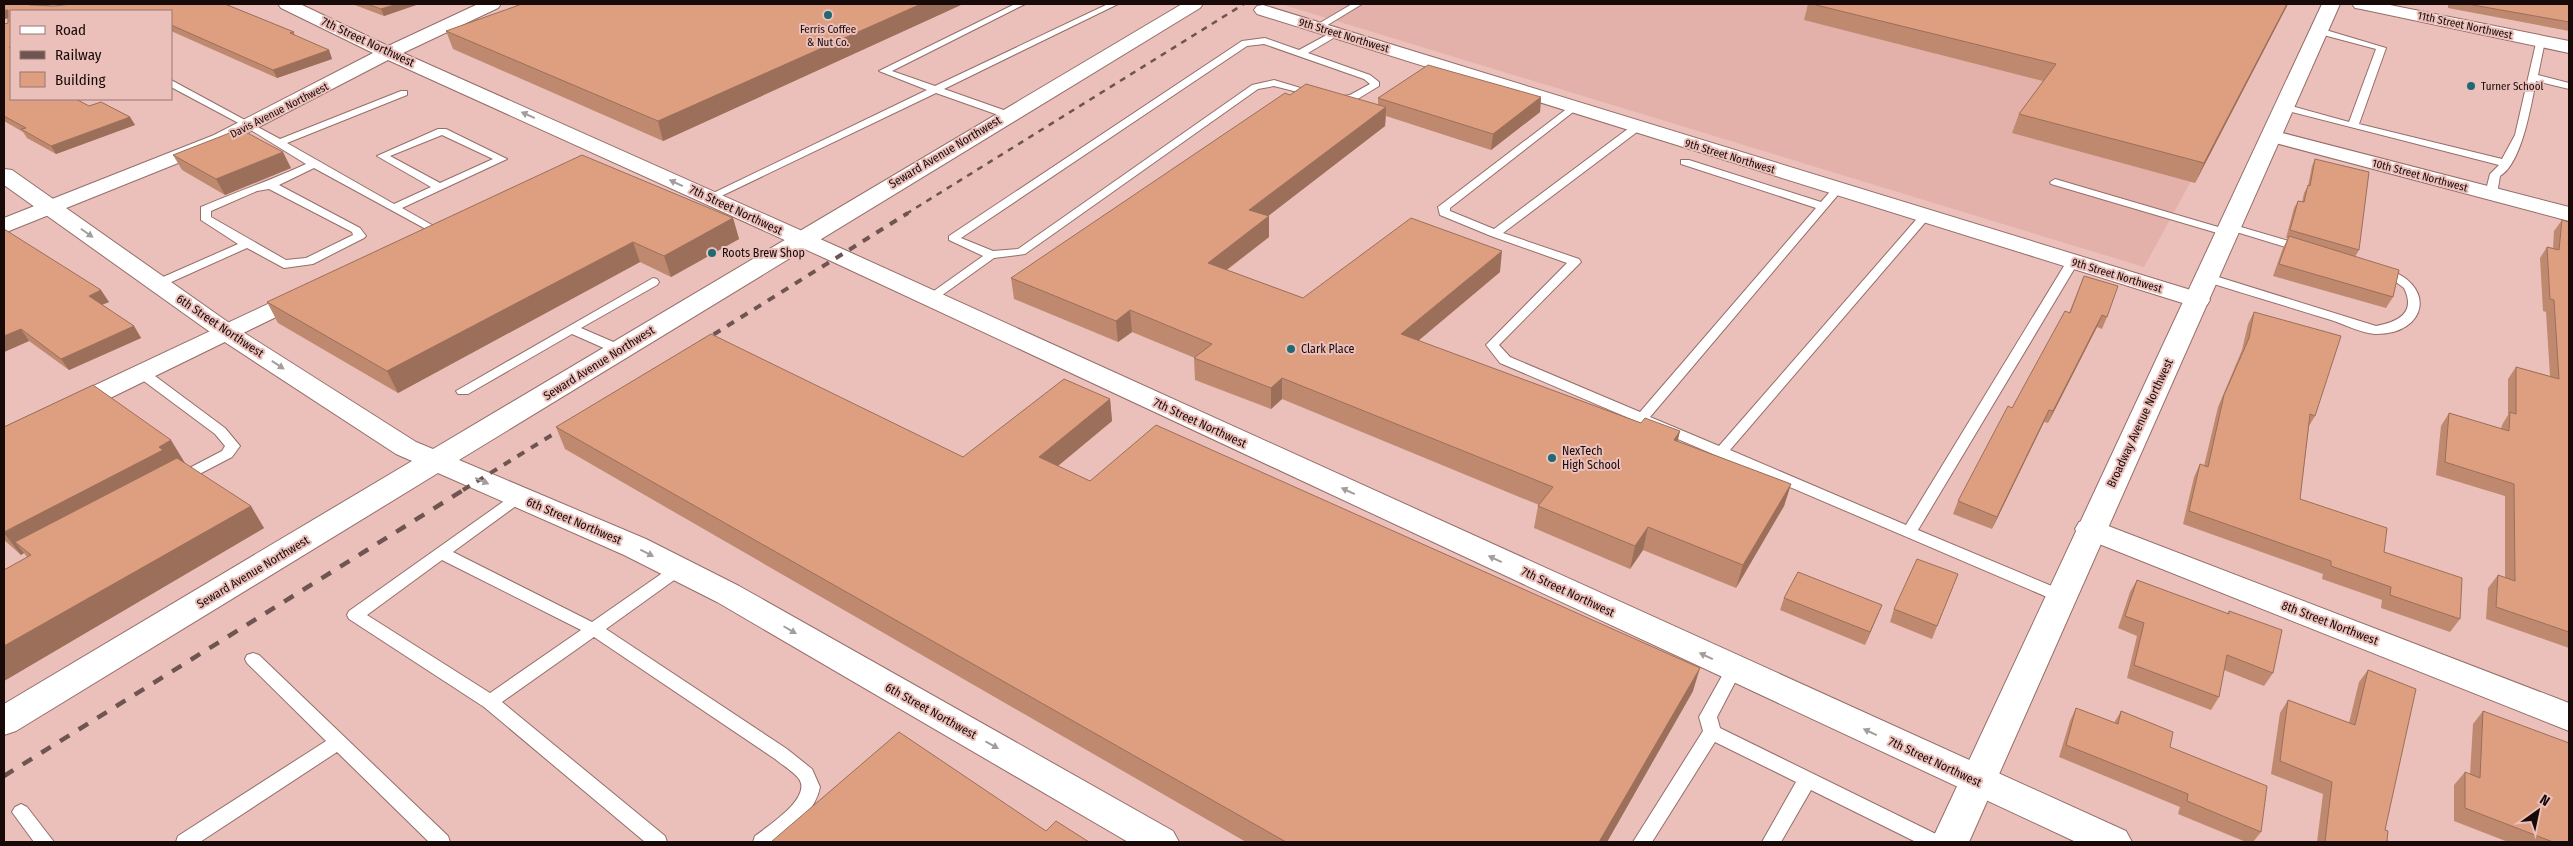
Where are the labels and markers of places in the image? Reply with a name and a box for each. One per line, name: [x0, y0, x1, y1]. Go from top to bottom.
marker: Ferris Coffee & Nut Co.: [822, 9, 834, 21]
place label: Ferris Coffee & Nut Co.: [800, 23, 856, 49]
marker: Turner School: [2465, 80, 2477, 92]
place label: Turner School: [2481, 80, 2543, 93]
place label: Roots Brew Shop: [722, 246, 805, 260]
marker: Roots Brew Shop: [706, 247, 718, 259]
place label: Clark Place: [1301, 342, 1355, 356]
marker: Clark Place: [1285, 343, 1297, 355]
place label: NexTech High School: [1562, 444, 1620, 472]
marker: NexTech High School: [1546, 452, 1558, 464]

